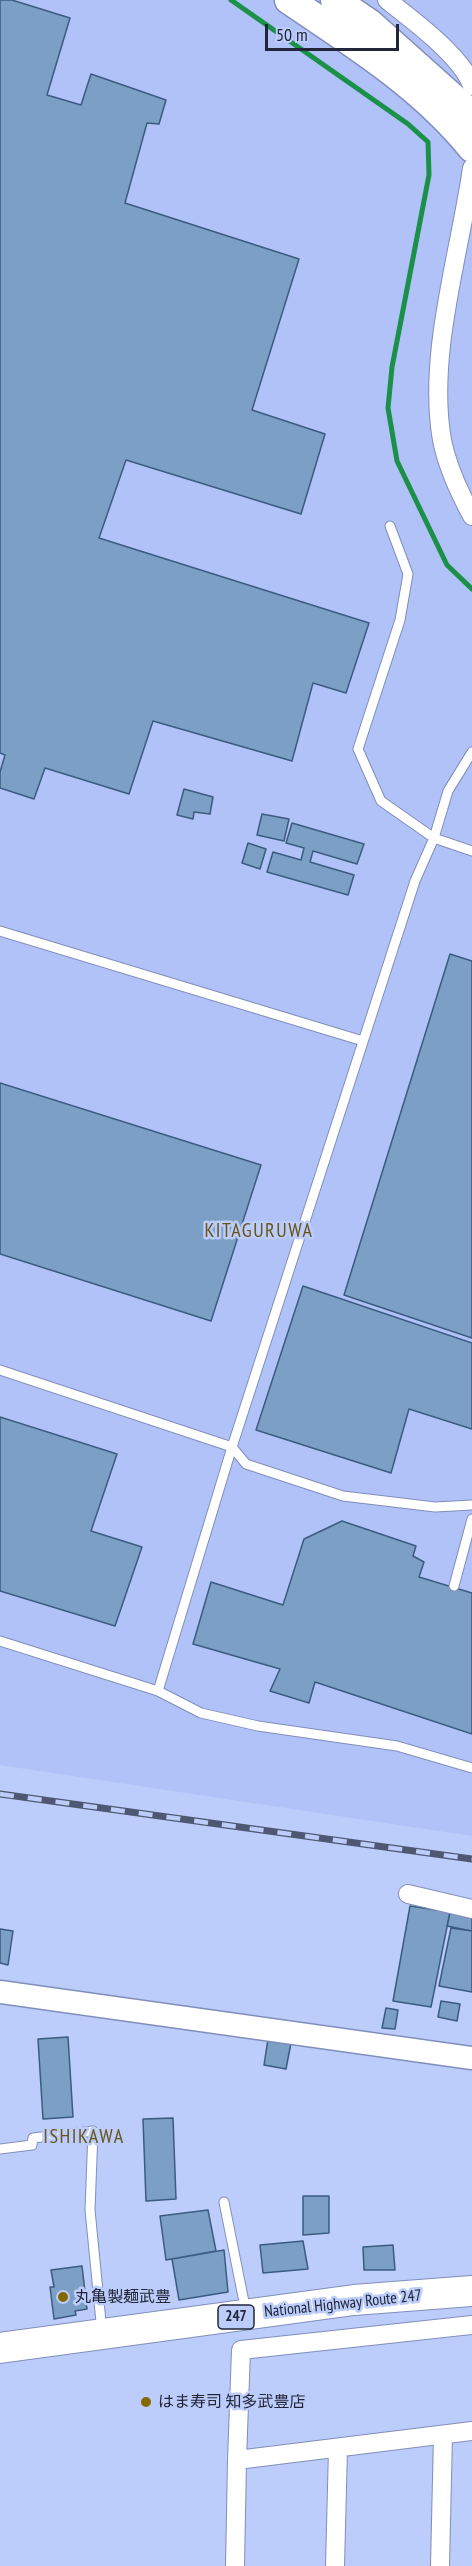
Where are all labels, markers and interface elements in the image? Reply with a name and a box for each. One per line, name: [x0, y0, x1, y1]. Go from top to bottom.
scale bar: [268, 12, 402, 50]
text: 50 m: [276, 23, 308, 46]
district label: KITAGURUWA: [204, 1219, 314, 1243]
district label: ISHIKAWA: [43, 2125, 125, 2149]
street label: National Highway Route 247: [263, 2286, 423, 2322]
place label: 丸亀製麺武豊: [75, 2287, 171, 2307]
marker: 丸亀製麺武豊: [56, 2290, 70, 2304]
road number: 247: [218, 2305, 254, 2329]
place label: はま寿司 知多武豊店: [158, 2392, 305, 2412]
marker: はま寿司 知多武豊店: [139, 2395, 153, 2409]

